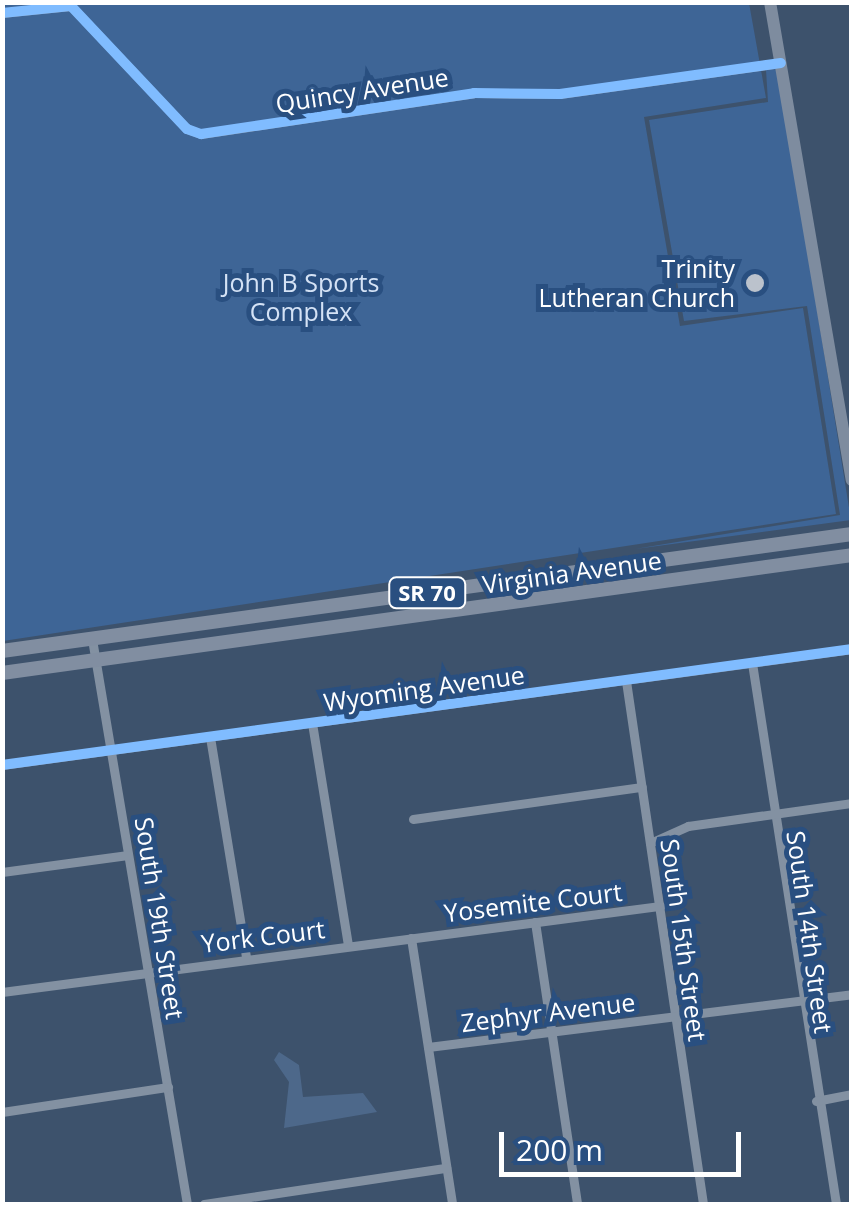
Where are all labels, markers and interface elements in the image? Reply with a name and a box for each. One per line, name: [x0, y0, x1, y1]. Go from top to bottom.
street label: Quincy Avenue: [274, 62, 450, 118]
place label: Trinity Lutheran Church: [538, 254, 735, 313]
park label: John B Sports Complex: [223, 268, 379, 327]
marker: Trinity Lutheran Church: [744, 272, 766, 294]
street label: Virginia Avenue: [481, 545, 663, 599]
road number: SR 70: [387, 576, 467, 610]
street label: Wyoming Avenue: [322, 659, 526, 717]
street label: South 19th Street: [129, 815, 191, 1021]
street label: South 14th Street: [781, 829, 839, 1035]
street label: South 15th Street: [655, 837, 713, 1043]
street label: Yosemite Court: [442, 876, 624, 928]
street label: York Court: [200, 914, 326, 958]
street label: Zephyr Avenue: [459, 986, 637, 1038]
scale bar: [504, 1112, 746, 1174]
text: 200 m: [516, 1129, 603, 1170]

